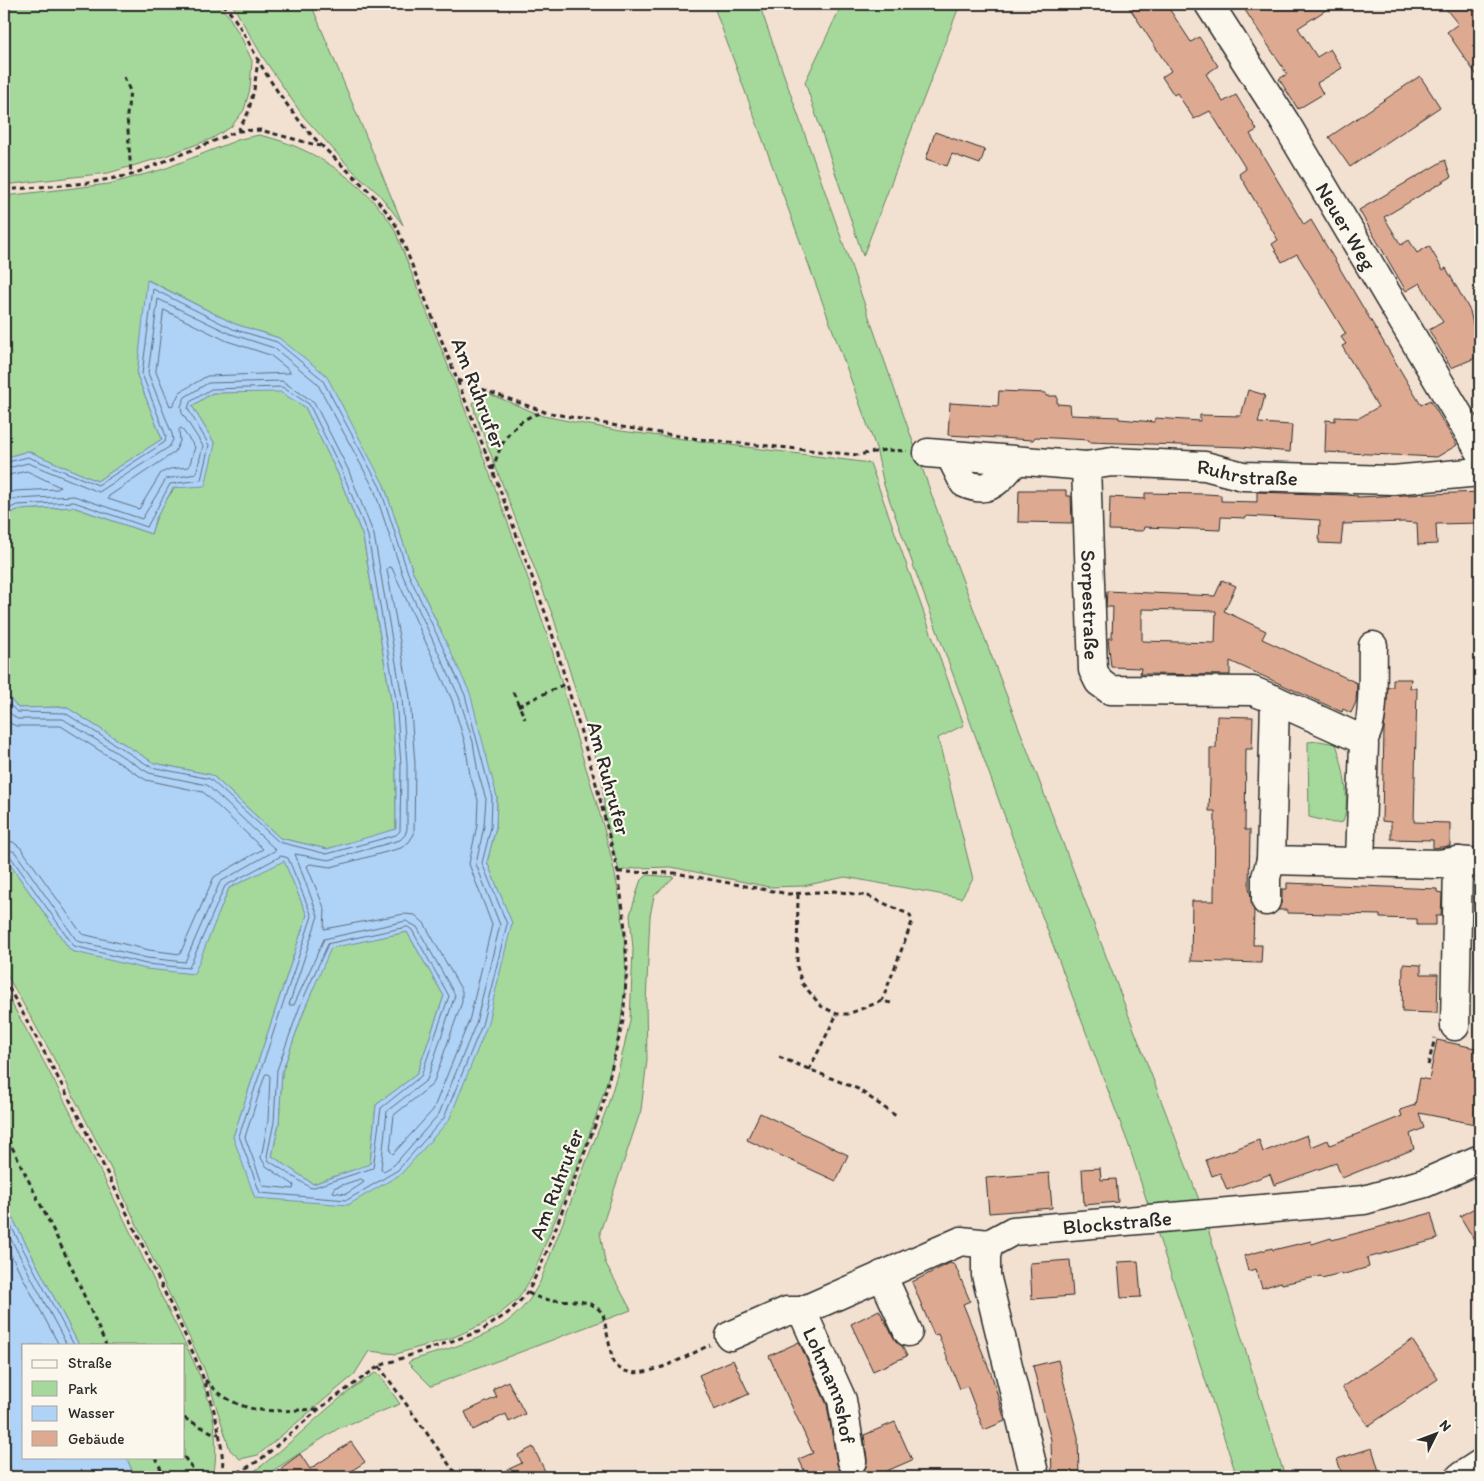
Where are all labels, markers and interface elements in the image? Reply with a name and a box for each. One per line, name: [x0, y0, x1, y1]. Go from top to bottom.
street label: Neuer Weg: [1311, 177, 1382, 274]
street label: Am Ruhrufer: [446, 334, 512, 452]
street label: Ruhrstraße: [1196, 453, 1298, 490]
street label: Sorpestraße: [1076, 549, 1105, 660]
street label: Am Ruhrufer: [582, 718, 636, 838]
street label: Am Ruhrufer: [523, 1125, 589, 1243]
street label: Blockstraße: [1061, 1205, 1173, 1239]
street label: Lohmannshof: [798, 1323, 861, 1445]
legend: [22, 1344, 185, 1458]
text: Straße: [68, 1354, 112, 1372]
text: Park: [68, 1380, 98, 1398]
text: Wasser: [68, 1404, 115, 1422]
north arrow: [1412, 1408, 1462, 1458]
text: N: [1436, 1416, 1455, 1435]
text: Gebäude: [68, 1430, 125, 1448]

